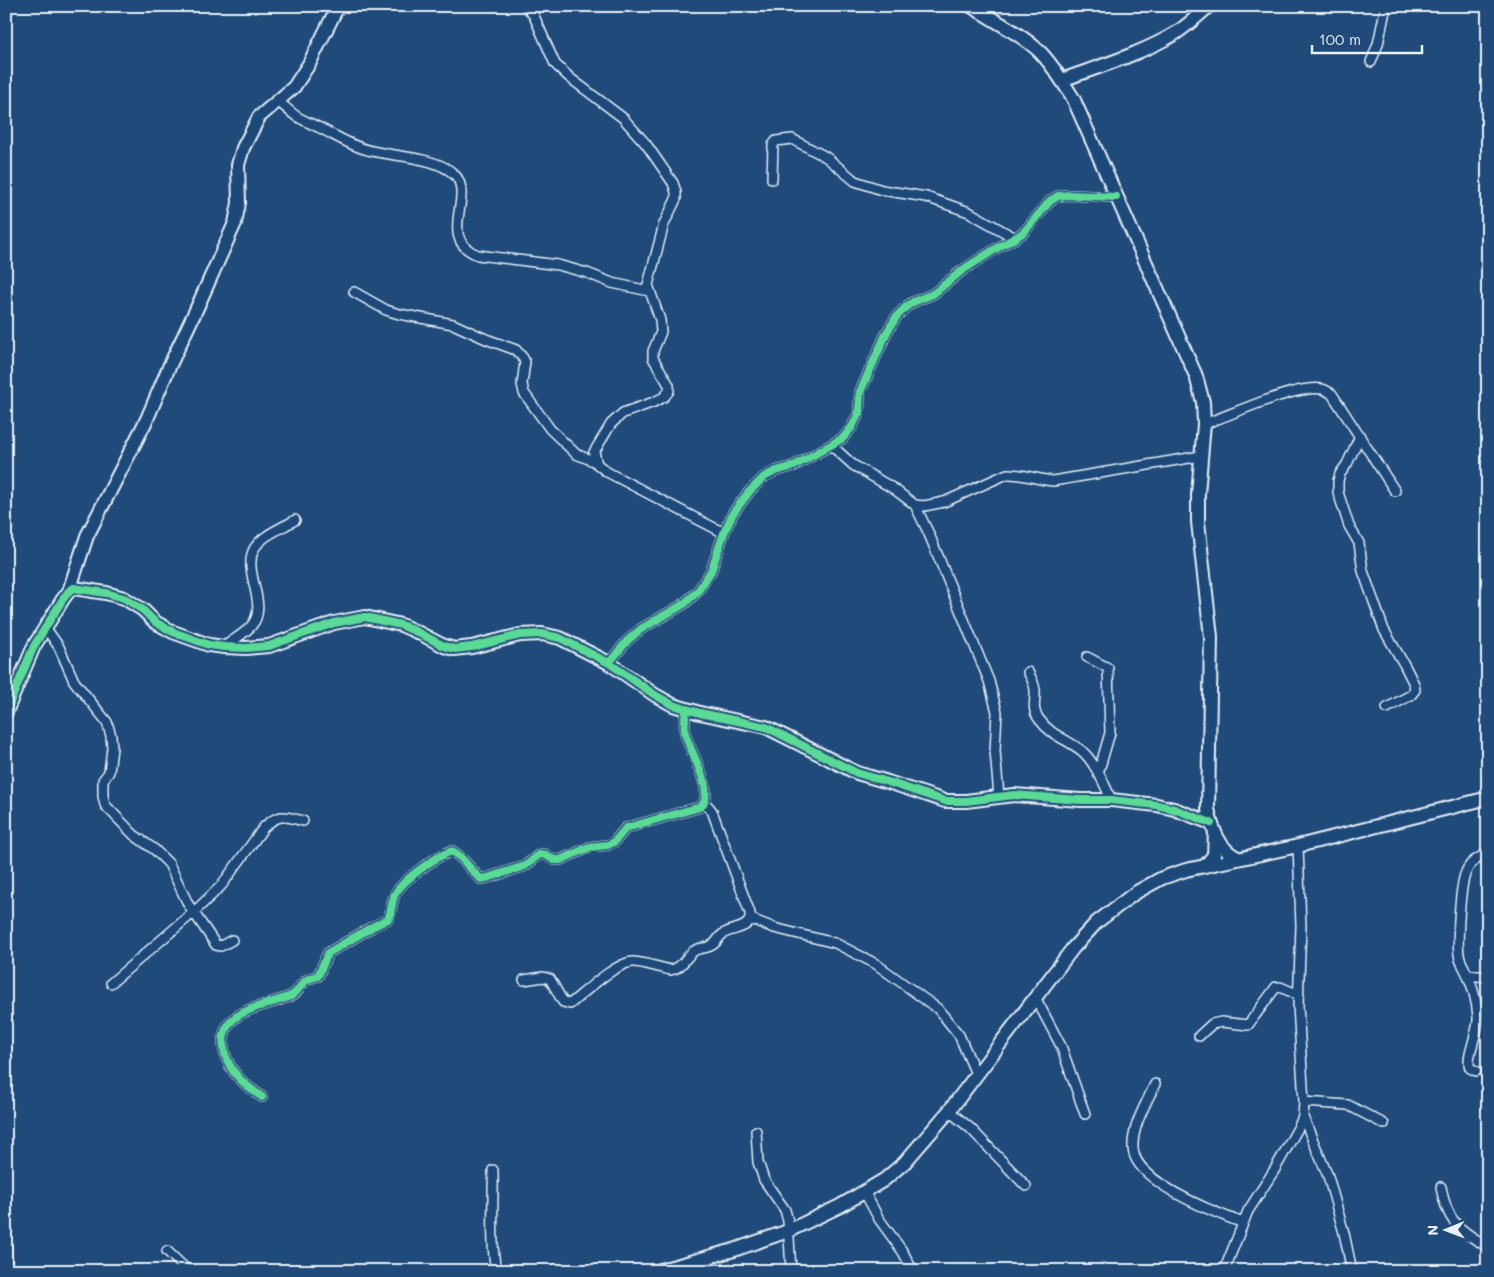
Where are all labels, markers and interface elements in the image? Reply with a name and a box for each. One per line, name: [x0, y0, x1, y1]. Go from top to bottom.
scale bar: [1312, 22, 1422, 54]
text: 100 m: [1319, 29, 1361, 49]
north arrow: [1422, 1204, 1472, 1254]
text: N: [1423, 1225, 1442, 1236]

